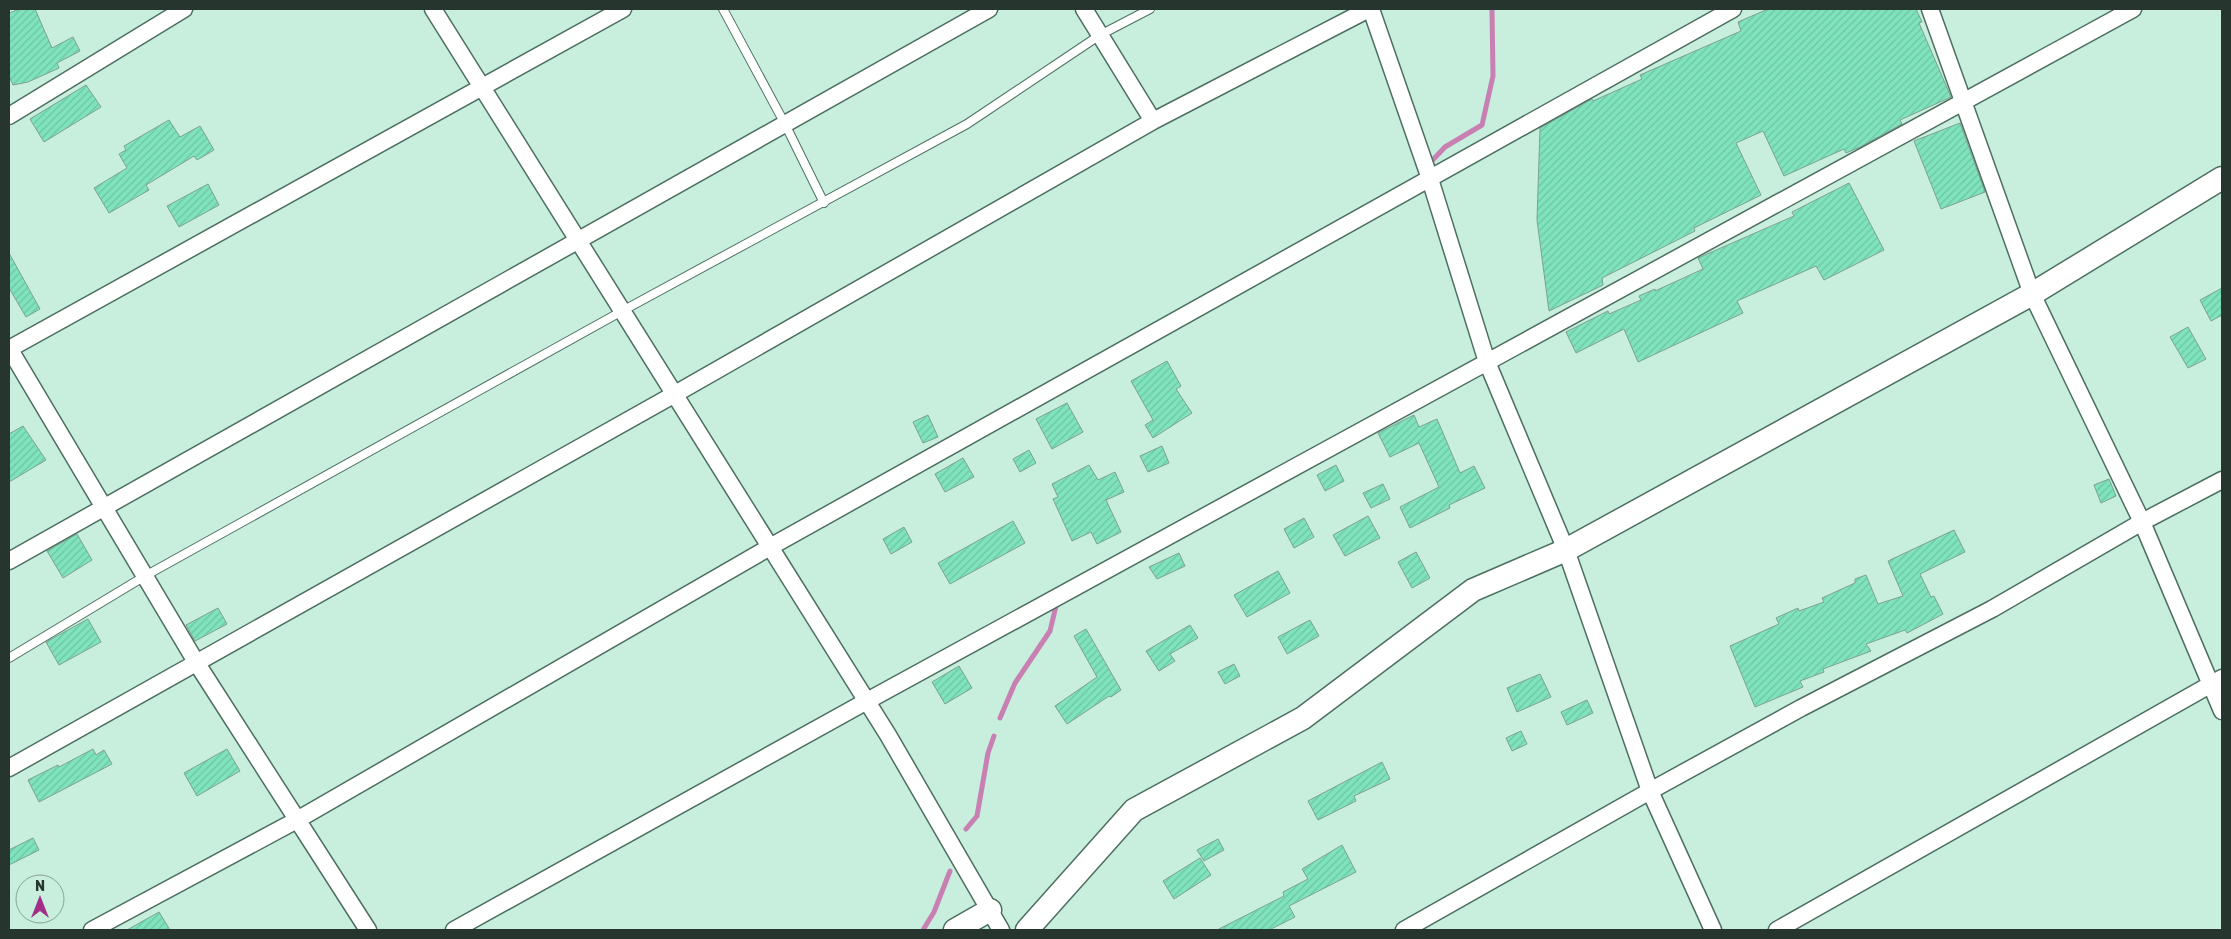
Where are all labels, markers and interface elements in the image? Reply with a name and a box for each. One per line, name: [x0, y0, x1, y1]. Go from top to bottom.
north arrow: [15, 874, 65, 924]
text: N: [35, 878, 45, 895]

